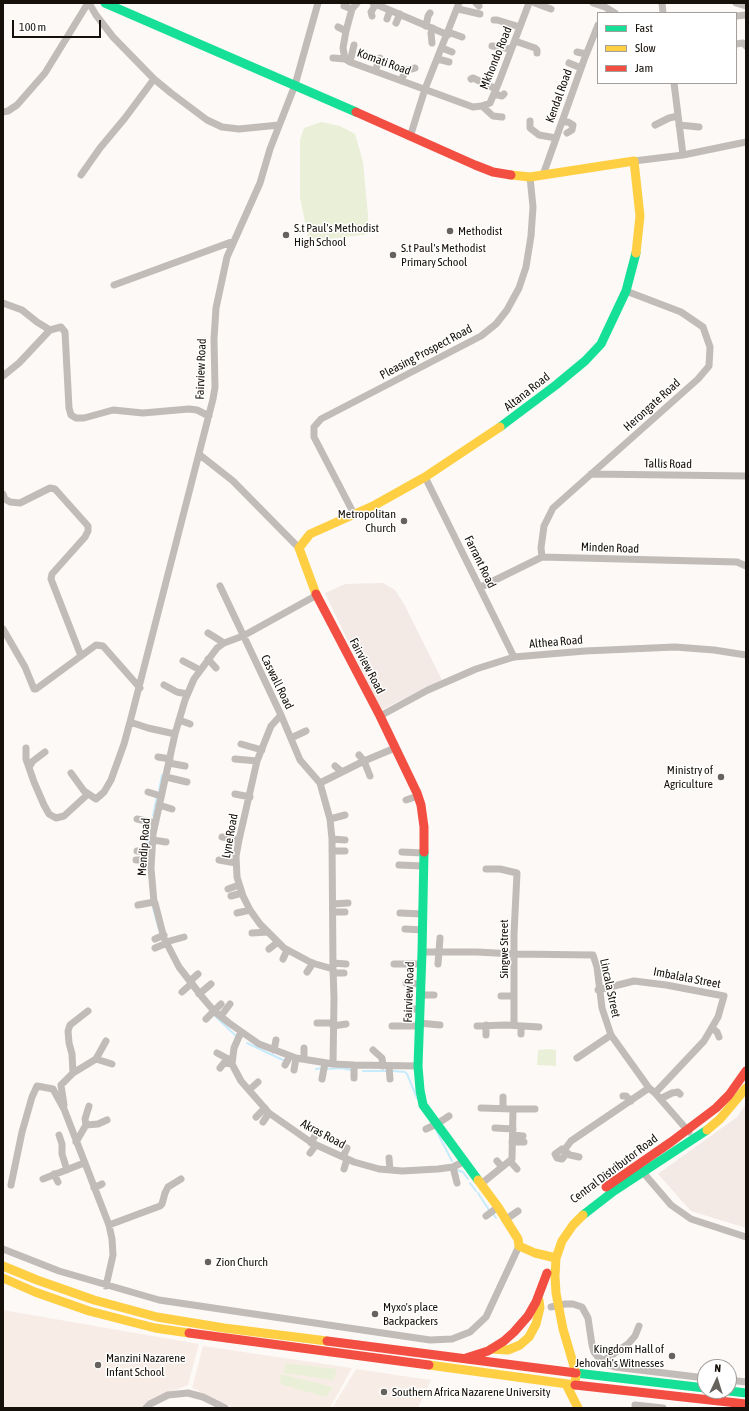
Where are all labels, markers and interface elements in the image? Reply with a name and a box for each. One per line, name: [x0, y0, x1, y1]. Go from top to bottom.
scale bar: [14, 12, 103, 38]
legend: [597, 12, 737, 84]
text: 100 m: [19, 20, 46, 34]
text: Fast: [635, 21, 653, 35]
street label: Mkhondo Road: [477, 24, 515, 92]
text: Slow: [635, 41, 656, 55]
street label: Komati Road: [355, 46, 413, 78]
text: Jam: [635, 61, 653, 75]
street label: Kendal Road: [543, 67, 575, 125]
place label: S.t Paul's Methodist High School: [294, 221, 379, 249]
place label: Methodist: [458, 224, 503, 238]
marker: Methodist: [445, 226, 455, 236]
marker: S.t Paul's Methodist High School: [281, 230, 291, 240]
place label: S.t Paul's Methodist Primary School: [401, 241, 486, 269]
marker: S.t Paul's Methodist Primary School: [388, 250, 398, 260]
street label: Pleasing Prospect Road: [377, 322, 475, 382]
street label: Fairview Road: [193, 338, 209, 400]
street label: Altana Road: [501, 370, 553, 414]
street label: Herongate Road: [621, 376, 683, 434]
street label: Tallis Road: [644, 456, 692, 472]
place label: Metropolitan Church: [338, 507, 396, 535]
marker: Metropolitan Church: [399, 516, 409, 526]
street label: Farrant Road: [461, 533, 499, 591]
street label: Minden Road: [581, 540, 639, 556]
street label: Althea Road: [529, 632, 583, 652]
street label: Fairview Road: [346, 636, 388, 696]
street label: Caswall Road: [258, 652, 296, 712]
place label: Ministry of Agriculture: [664, 763, 713, 791]
marker: Ministry of Agriculture: [716, 772, 726, 782]
street label: Lyne Road: [219, 813, 241, 859]
street label: Mendip Road: [135, 818, 153, 876]
street label: Singwe Street: [497, 919, 511, 979]
street label: Lincala Street: [597, 957, 623, 1019]
street label: Fairview Road: [401, 961, 417, 1023]
street label: Imbalala Street: [652, 964, 722, 992]
street label: Akras Road: [298, 1116, 348, 1152]
street label: Central Distributor Road: [567, 1131, 661, 1207]
place label: Zion Church: [216, 1255, 268, 1269]
marker: Zion Church: [203, 1257, 213, 1267]
place label: Myxo's place Backpackers: [383, 1300, 438, 1328]
marker: Myxo's place Backpackers: [370, 1309, 380, 1319]
place label: Kingdom Hall of Jehovah's Witnesses: [575, 1342, 664, 1370]
place label: Manzini Nazarene Infant School: [106, 1351, 186, 1379]
marker: Kingdom Hall of Jehovah's Witnesses: [667, 1351, 677, 1361]
north arrow: [697, 1359, 737, 1399]
marker: Manzini Nazarene Infant School: [93, 1360, 103, 1370]
text: N: [714, 1362, 721, 1374]
place label: Southern Africa Nazarene University: [392, 1385, 551, 1399]
marker: Southern Africa Nazarene University: [379, 1387, 389, 1397]

